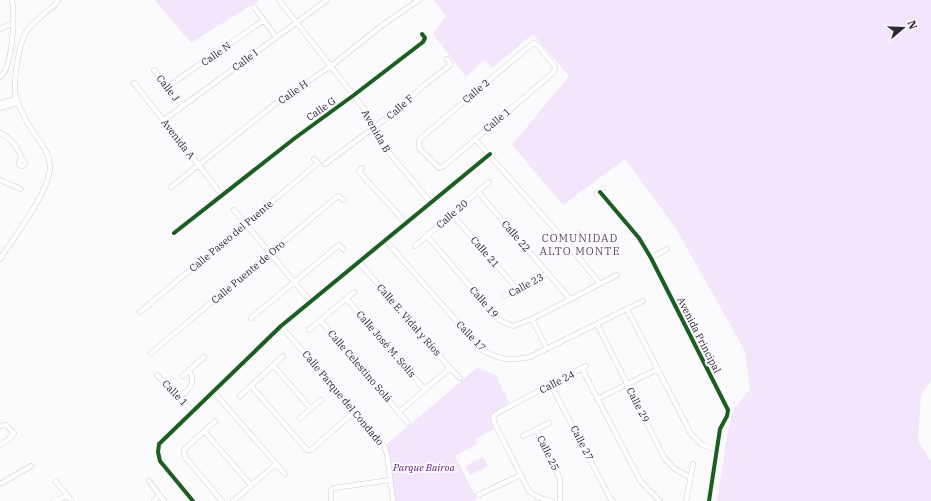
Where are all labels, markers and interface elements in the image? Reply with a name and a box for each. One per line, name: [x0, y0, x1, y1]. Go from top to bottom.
north arrow: [883, 8, 923, 48]
text: N: [904, 18, 921, 31]
street label: Calle N: [199, 39, 234, 69]
street label: Calle I: [230, 46, 260, 74]
street label: Calle J: [154, 72, 183, 104]
street label: Calle 2: [460, 76, 492, 106]
street label: Calle H: [276, 77, 311, 107]
street label: Calle F: [384, 92, 416, 122]
street label: Calle G: [304, 94, 338, 124]
street label: Calle 1: [481, 105, 513, 135]
street label: Avenida B: [359, 107, 394, 155]
street label: Avenida A: [158, 116, 198, 162]
street label: Calle Paseo del Puente: [187, 197, 275, 275]
street label: Calle 20: [434, 197, 470, 231]
street label: Calle 22: [499, 218, 533, 254]
district label: COMUNIDAD ALTO MONTE: [539, 231, 621, 258]
street label: Calle 21: [468, 234, 502, 270]
street label: Calle Puente de Oro: [209, 237, 288, 307]
street label: Calle 23: [506, 270, 546, 300]
street label: Calle E. Vidal y Ríos: [374, 281, 444, 359]
street label: Calle 19: [467, 284, 501, 320]
street label: Avenida Principal: [674, 295, 724, 375]
street label: Calle José M. Solís: [353, 308, 419, 380]
street label: Calle 17: [453, 318, 489, 354]
street label: Calle Celestino Solá: [325, 327, 395, 405]
street label: Calle Parque del Condado: [300, 348, 387, 448]
street label: Calle 24: [537, 368, 577, 396]
street label: Calle 1: [159, 377, 191, 409]
street label: Calle 29: [624, 385, 652, 425]
street label: Calle 27: [568, 423, 596, 463]
street label: Calle 25: [534, 433, 562, 473]
park label: Parque Bairoa: [392, 461, 456, 474]

